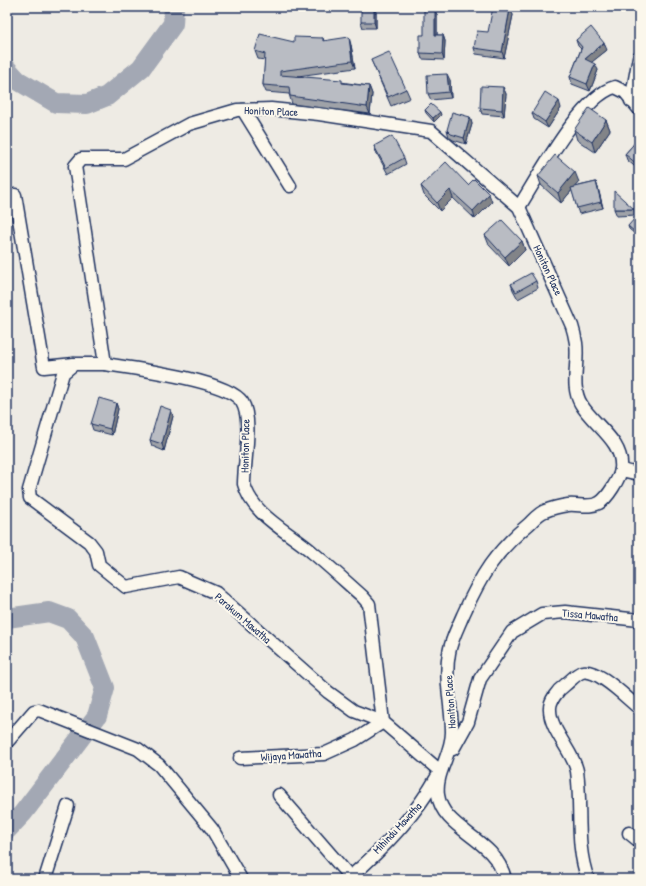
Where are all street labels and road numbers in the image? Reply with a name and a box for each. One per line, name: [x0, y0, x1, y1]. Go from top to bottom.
street label: Honiton Place: [244, 103, 299, 119]
street label: Honiton Place: [530, 243, 566, 298]
street label: Honiton Place: [238, 418, 252, 473]
street label: Parakum Mawatha: [212, 590, 275, 647]
street label: Tissa Mawatha: [562, 606, 619, 624]
street label: Honiton Place: [441, 674, 459, 729]
street label: Wijaya Mawatha: [260, 746, 322, 764]
street label: Mihindu Mawatha: [370, 799, 425, 857]

